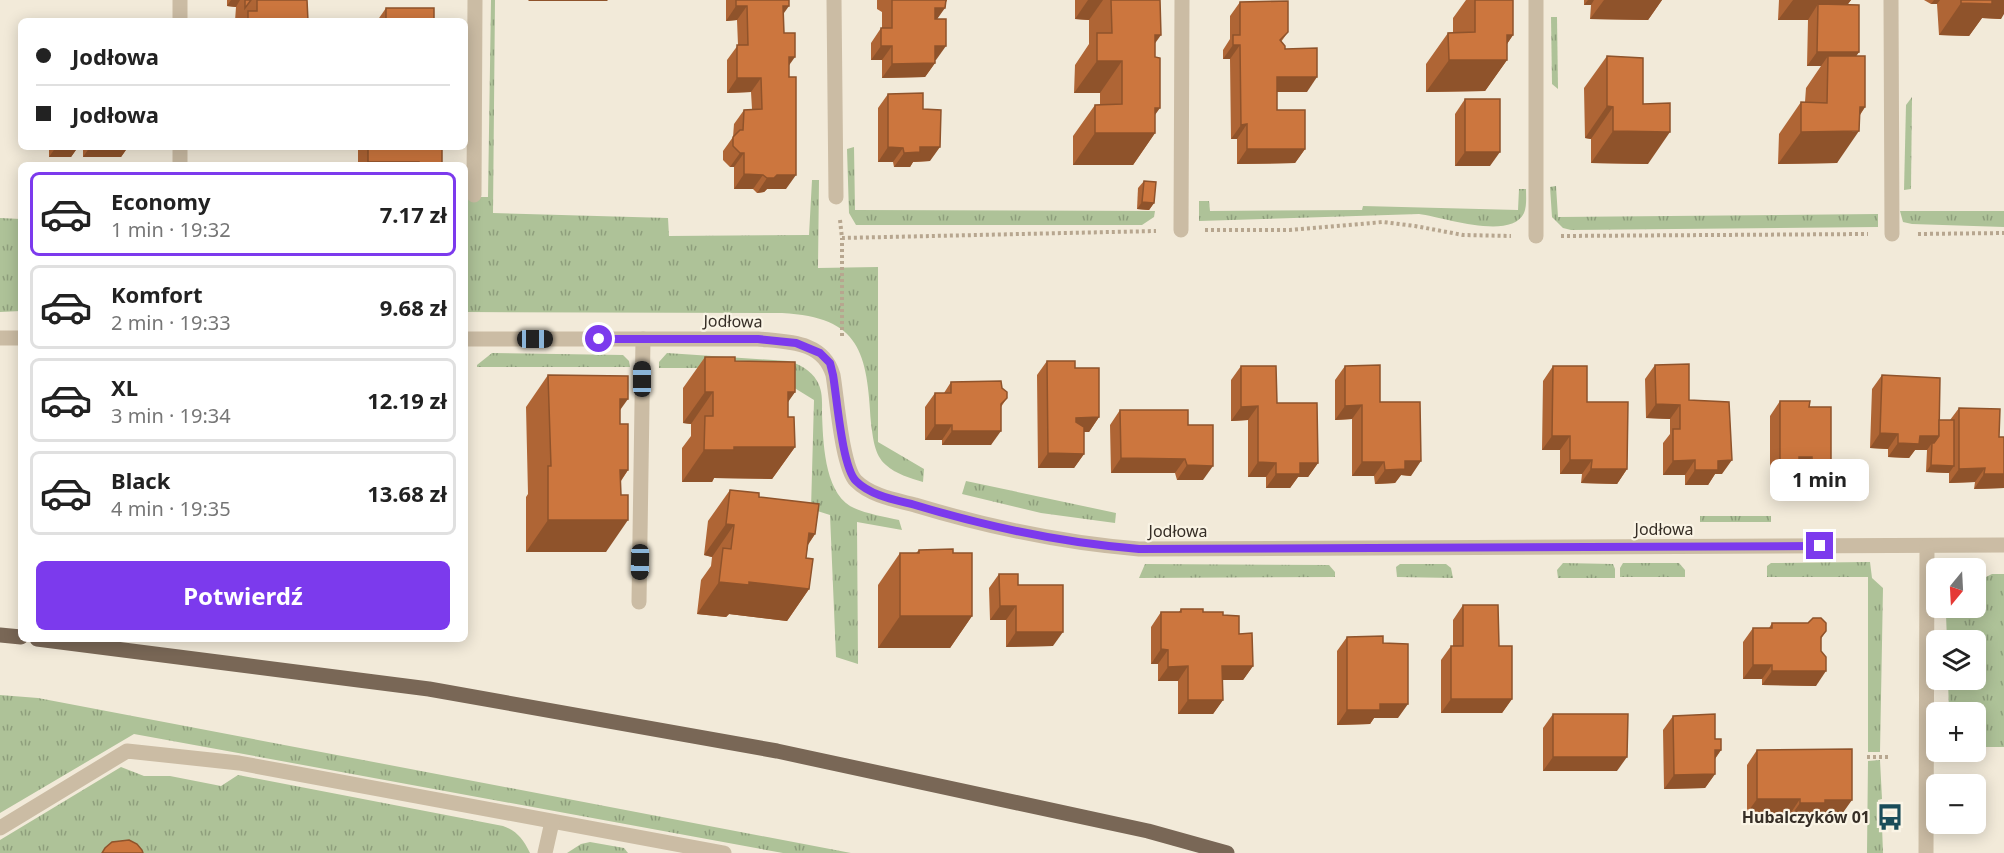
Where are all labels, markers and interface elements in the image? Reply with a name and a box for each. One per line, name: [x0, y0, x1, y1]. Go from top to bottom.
text: Jodłowa: [72, 41, 159, 71]
text: Jodłowa: [72, 99, 159, 129]
text: Economy: [111, 186, 210, 216]
icon: car: [39, 187, 93, 241]
text: 7.17 zł: [380, 199, 447, 229]
text: 1 min · 19:32: [111, 216, 231, 243]
text: Komfort: [111, 279, 202, 309]
icon: car: [39, 280, 93, 334]
text: 9.68 zł: [380, 292, 447, 322]
text: 2 min · 19:33: [111, 309, 231, 336]
street label: Jodłowa: [701, 309, 763, 333]
route start: [585, 325, 612, 352]
car: [517, 330, 553, 348]
car: [633, 361, 651, 397]
text: XL: [111, 372, 138, 402]
icon: car: [39, 373, 93, 427]
text: 12.19 zł: [367, 385, 447, 415]
text: 3 min · 19:34: [111, 402, 231, 429]
callout: 1 min: [1770, 459, 1870, 501]
text: Black: [111, 465, 170, 495]
icon: car: [39, 466, 93, 520]
text: 1 min: [1792, 466, 1847, 493]
text: 13.68 zł: [367, 478, 447, 508]
text: 4 min · 19:35: [111, 495, 231, 522]
street label: Jodłowa: [1633, 518, 1693, 540]
street label: Jodłowa: [1147, 520, 1207, 542]
route end: [1806, 532, 1833, 559]
car: [631, 544, 649, 580]
north arrow: [1926, 558, 1986, 618]
map controls: [1926, 558, 1986, 834]
button: Potwierdź: [36, 561, 450, 630]
button: layers: [1926, 630, 1986, 690]
button: +: [1926, 702, 1986, 762]
button: −: [1926, 774, 1986, 834]
bus stop icon: Hubalczyków 01: [1875, 802, 1905, 832]
place label: Hubalczyków 01: [1742, 806, 1870, 828]

